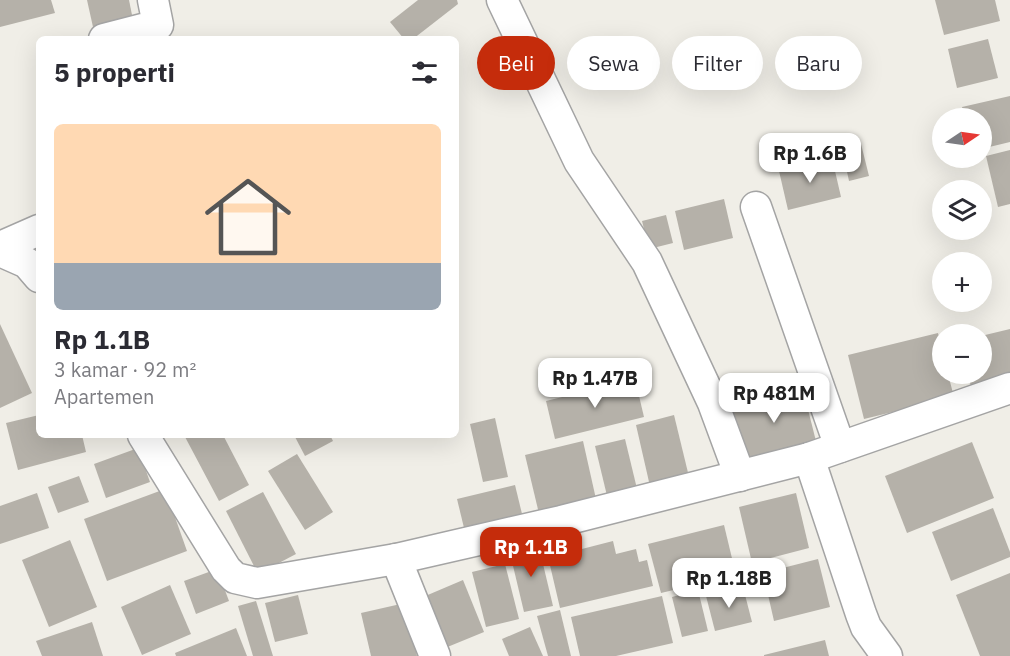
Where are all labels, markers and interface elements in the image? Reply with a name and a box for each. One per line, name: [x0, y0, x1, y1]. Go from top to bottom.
chip: Beli: [477, 36, 555, 90]
chip: Sewa: [567, 36, 660, 90]
chip: Filter: [672, 36, 763, 90]
chip: Baru: [775, 36, 862, 90]
text: 5 properti: [54, 55, 175, 89]
icon: filters: [408, 56, 441, 89]
north arrow: [932, 108, 992, 168]
map controls: [932, 108, 992, 384]
pin: Rp 1.6B: [755, 133, 865, 184]
text: Rp 1.6B: [773, 139, 847, 166]
icon: home: [194, 163, 302, 271]
button: layers: [932, 180, 992, 240]
button: +: [932, 252, 992, 312]
text: Rp 1.1B: [54, 322, 150, 356]
button: −: [932, 324, 992, 384]
text: 3 kamar · 92 m²: [54, 356, 196, 383]
pin: Rp 1.47B: [533, 358, 657, 409]
text: Rp 1.47B: [552, 364, 638, 391]
pin: Rp 481M: [719, 373, 829, 424]
text: Rp 481M: [733, 379, 815, 406]
text: Apartemen: [54, 383, 154, 410]
pin: Rp 1.1B: [476, 527, 586, 578]
text: Rp 1.1B: [494, 533, 568, 560]
pin: Rp 1.18B: [667, 558, 791, 609]
text: Rp 1.18B: [686, 564, 772, 591]

